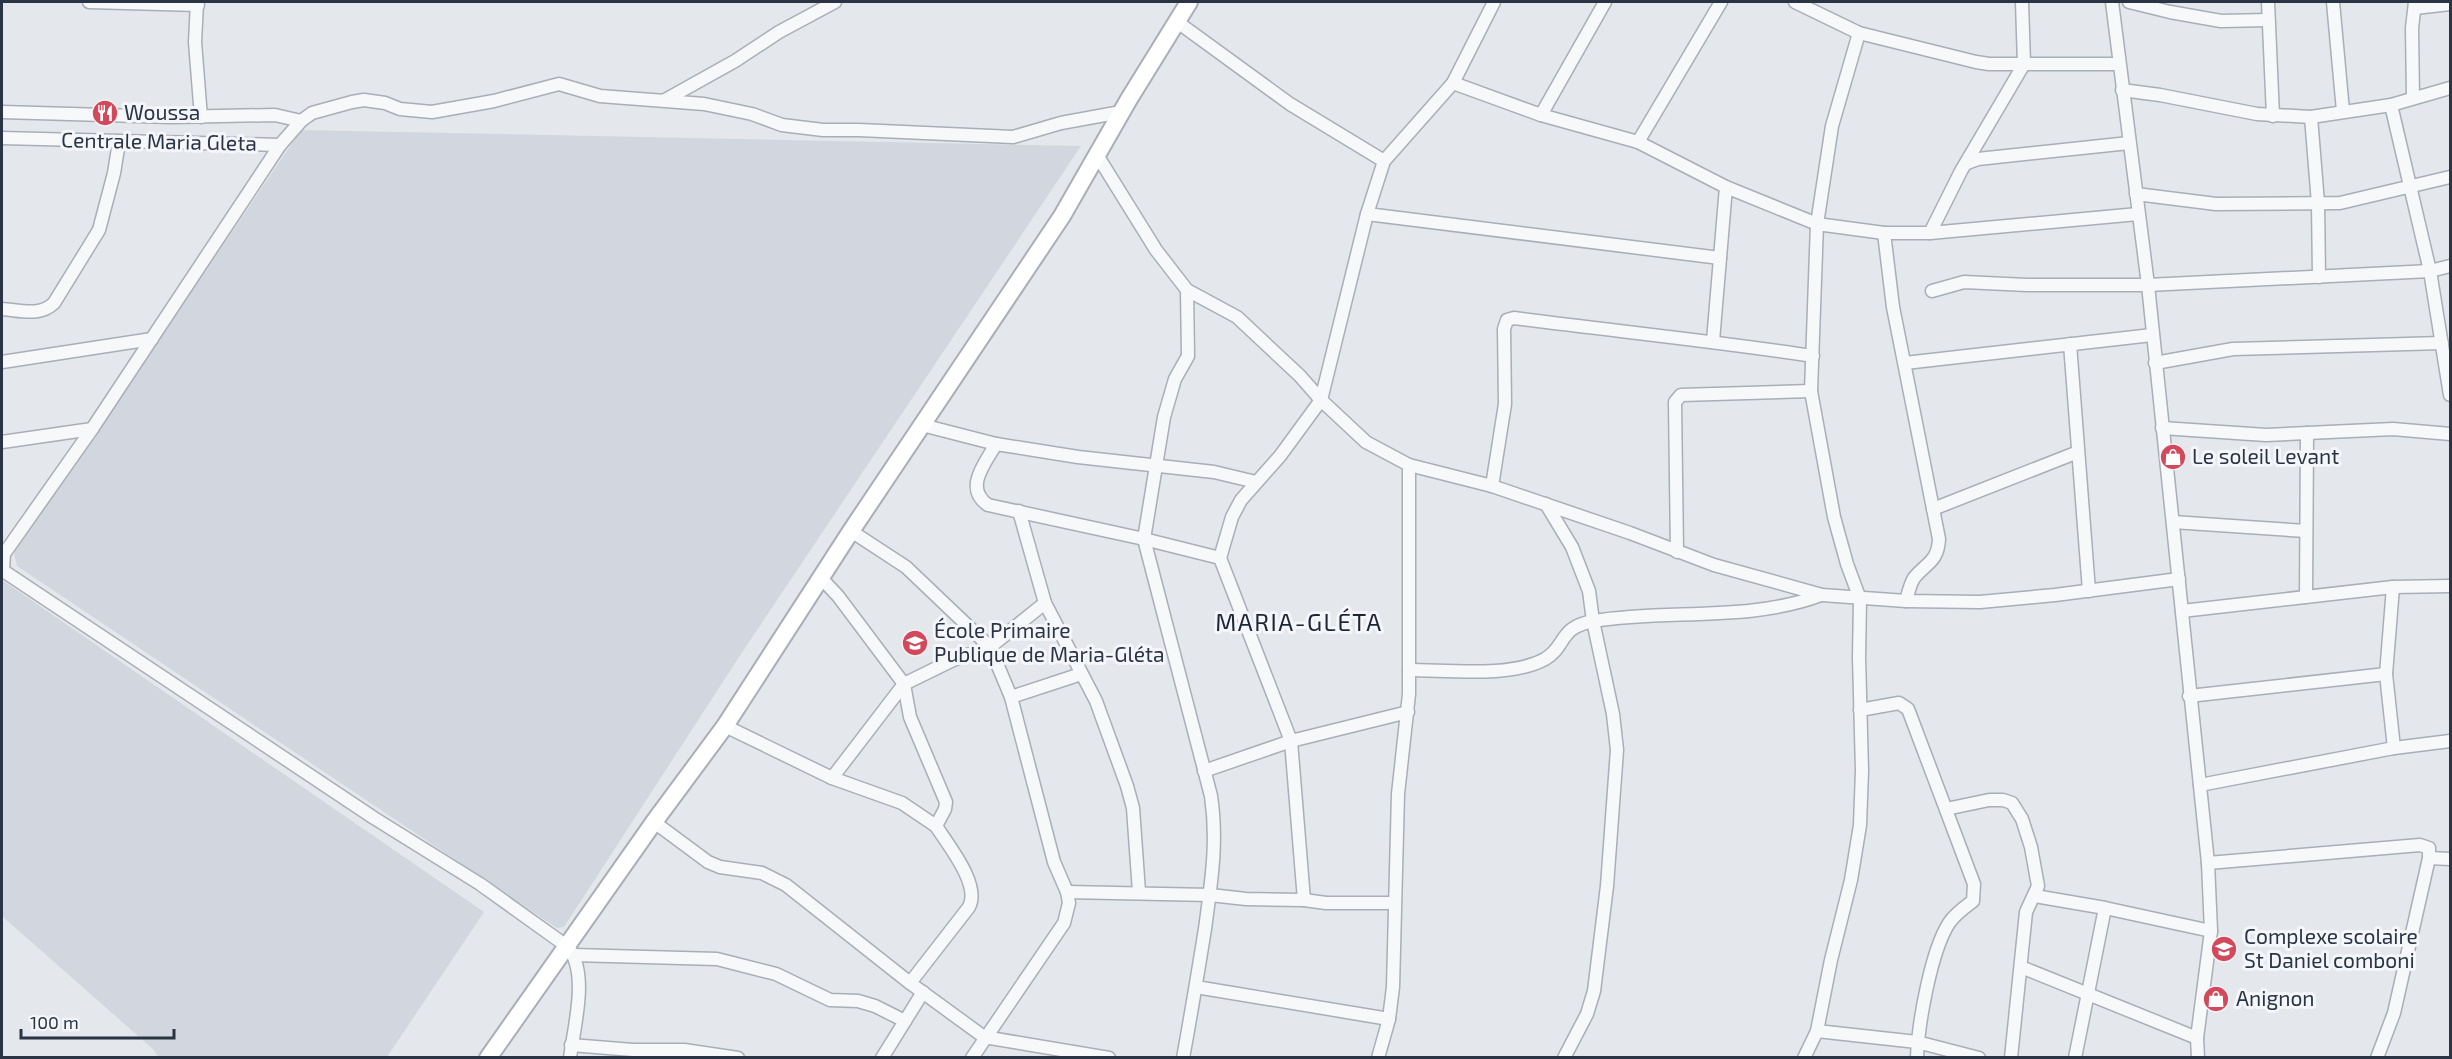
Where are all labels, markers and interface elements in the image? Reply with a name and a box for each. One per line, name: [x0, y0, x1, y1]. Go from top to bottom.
restaurant icon: Woussa: [90, 98, 120, 128]
place label: Woussa: [124, 99, 200, 124]
street label: Centrale Maria Gleta: [61, 126, 257, 155]
shop icon: Le soleil Levant: [2158, 442, 2188, 472]
place label: Le soleil Levant: [2192, 443, 2339, 468]
district label: MARIA-GLÉTA: [1215, 607, 1383, 636]
place label: École Primaire Publique de Maria-Gléta: [934, 617, 1164, 666]
school or university icon: École Primaire Publique de Maria-Gléta: [900, 628, 930, 658]
place label: Complexe scolaire St Daniel comboni: [2244, 923, 2418, 972]
school or university icon: Complexe scolaire St Daniel comboni: [2209, 934, 2239, 964]
shop icon: Anignon: [2201, 984, 2231, 1014]
place label: Anignon: [2236, 985, 2315, 1010]
scale bar: [21, 1002, 174, 1040]
text: 100 m: [30, 1011, 79, 1033]

